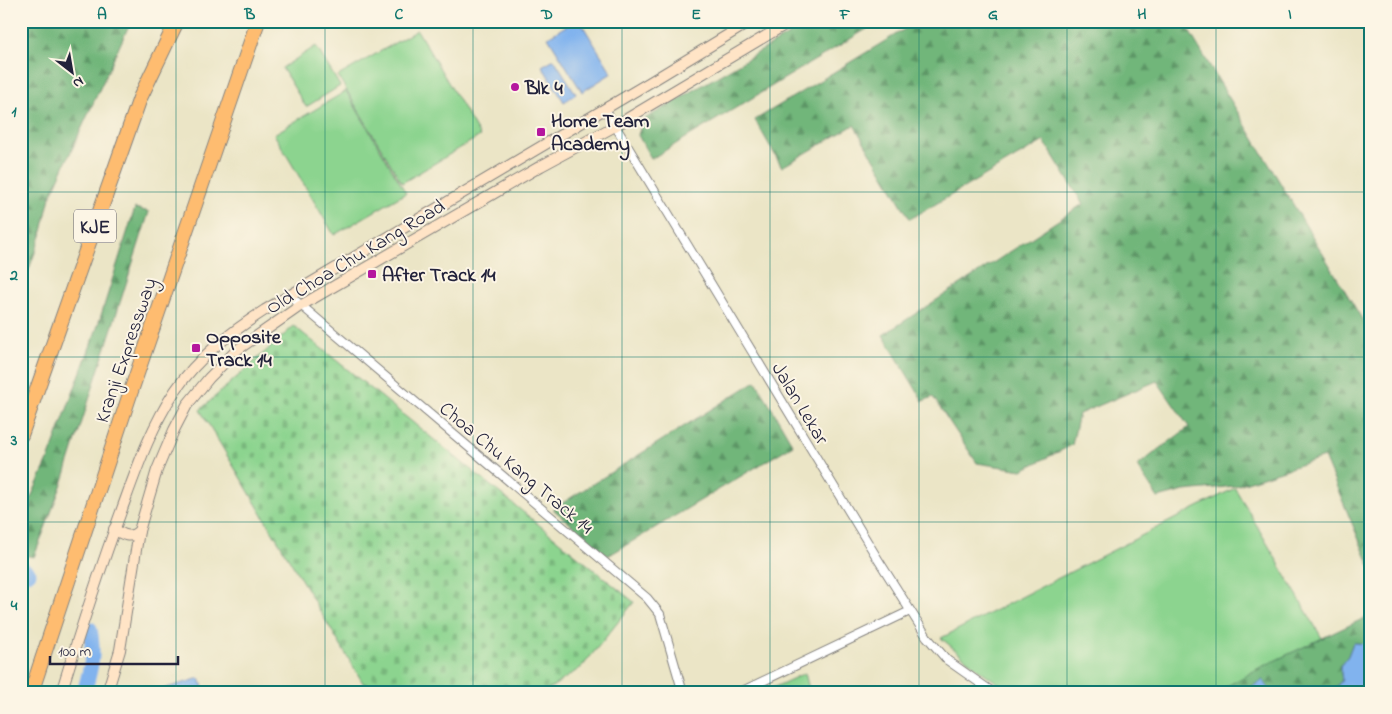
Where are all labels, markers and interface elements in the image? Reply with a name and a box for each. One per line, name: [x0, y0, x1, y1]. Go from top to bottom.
text: A: [97, 3, 107, 27]
text: B: [244, 3, 256, 27]
text: C: [395, 3, 404, 27]
text: D: [540, 3, 553, 27]
text: E: [691, 3, 701, 27]
text: F: [839, 3, 851, 27]
text: G: [988, 3, 998, 27]
text: H: [1137, 3, 1147, 27]
text: I: [1288, 3, 1292, 27]
north arrow: [48, 48, 98, 98]
text: N: [68, 70, 87, 93]
place label: Blk 4: [524, 75, 563, 104]
marker: Blk 4: [509, 81, 521, 93]
text: 1: [11, 100, 17, 124]
place label: Home Team Academy: [551, 108, 650, 161]
marker: Home Team Academy: [535, 126, 547, 138]
street label: Old Choa Chu Kang Road: [261, 193, 452, 324]
road number: KJE: [74, 210, 116, 242]
place label: After Track 14: [382, 262, 496, 291]
text: 2: [9, 264, 18, 288]
marker: After Track 14: [366, 268, 378, 280]
street label: Kranji Expressway: [89, 274, 166, 427]
place label: Opposite Track 14: [206, 324, 282, 376]
marker: Opposite Track 14: [190, 342, 202, 354]
street label: Jalan Lekar: [763, 358, 835, 452]
street label: Choa Chu Kang Track 14: [431, 396, 599, 543]
text: 3: [10, 429, 18, 453]
text: 4: [10, 594, 18, 618]
scale bar: [50, 634, 178, 666]
text: 100 m: [58, 641, 91, 663]

